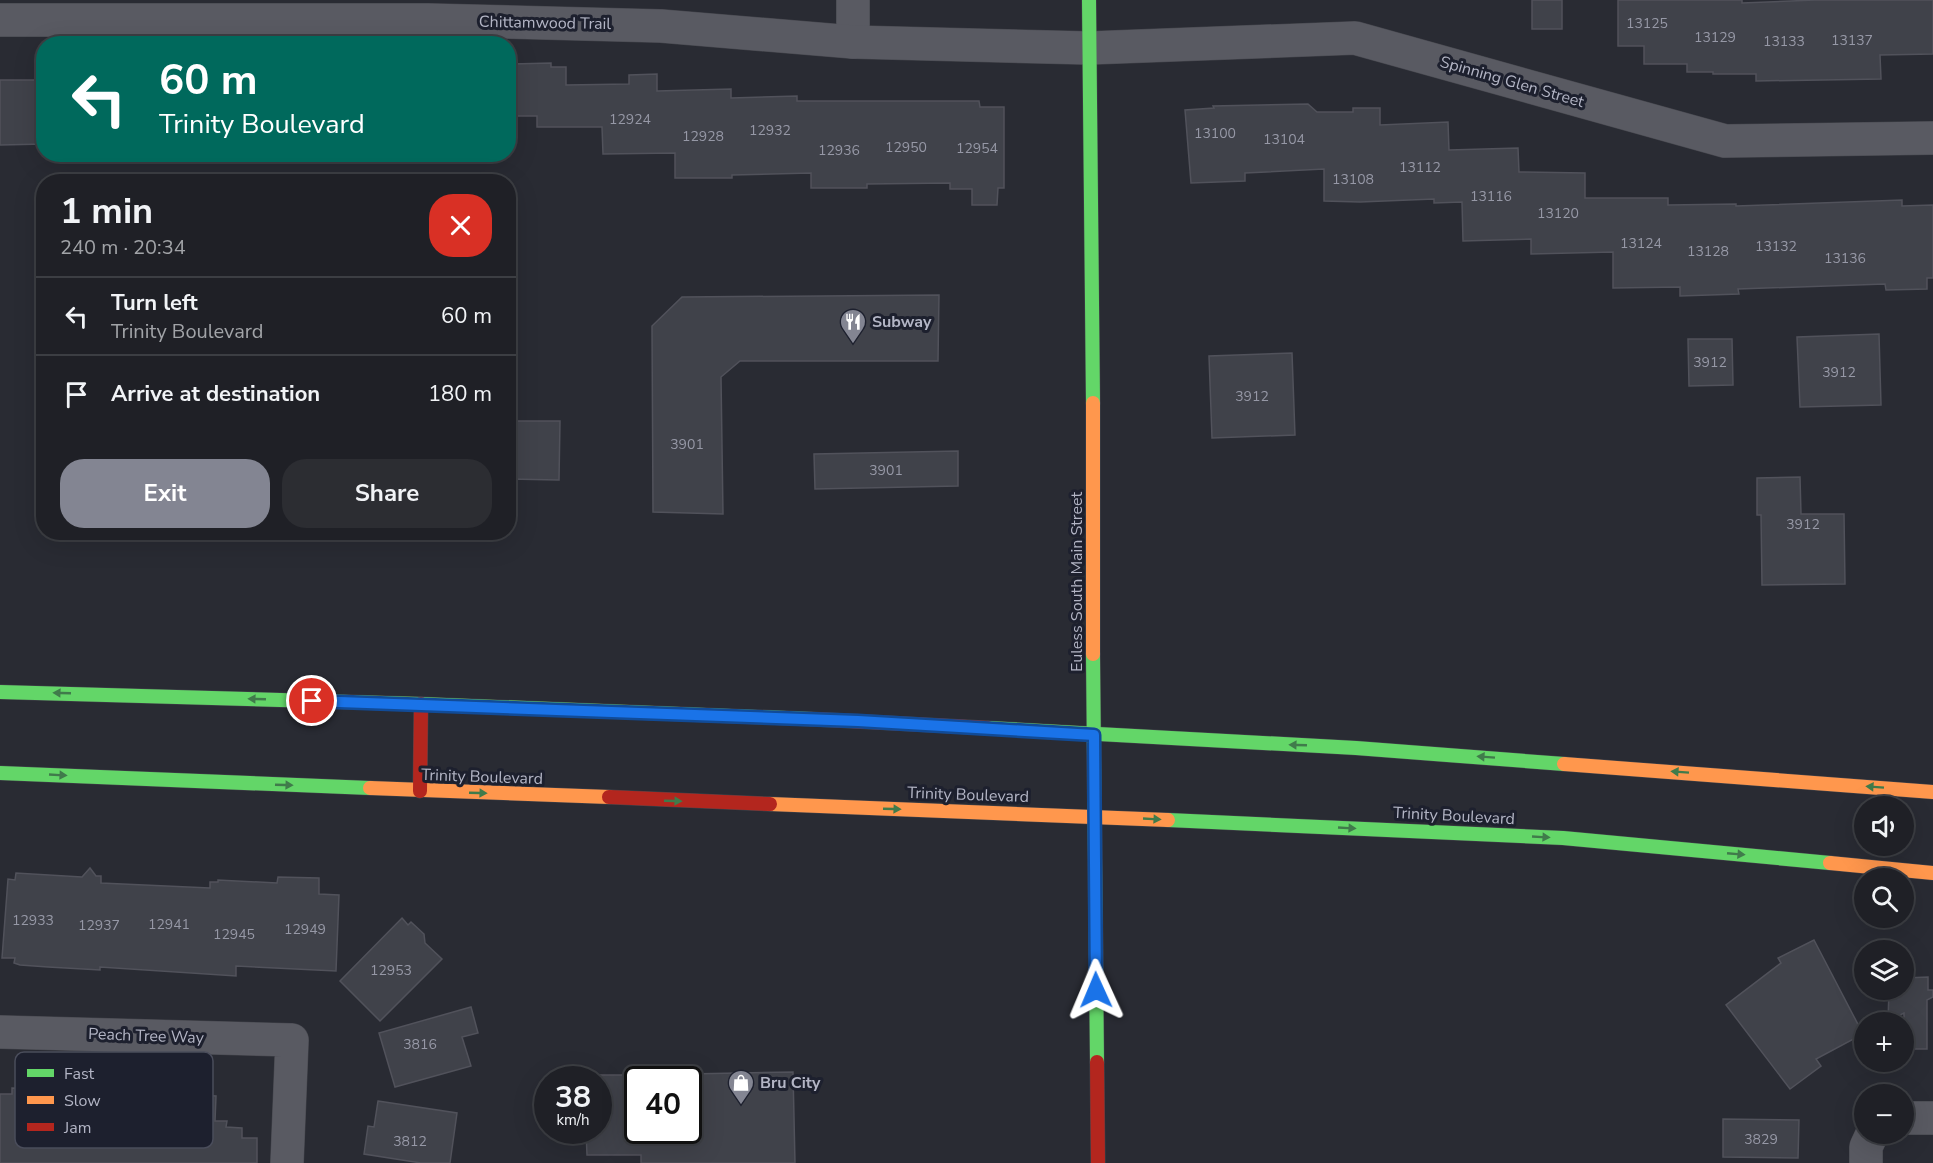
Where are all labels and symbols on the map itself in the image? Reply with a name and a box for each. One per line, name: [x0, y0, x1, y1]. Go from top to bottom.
street label: Chittamwood Trail: [479, 11, 612, 35]
house number: 13125: [1626, 14, 1668, 33]
house number: 13129: [1694, 28, 1736, 47]
house number: 13137: [1831, 31, 1873, 50]
house number: 13133: [1763, 32, 1805, 51]
street label: Spinning Glen Street: [1437, 51, 1587, 113]
house number: 12924: [609, 110, 651, 129]
house number: 12932: [749, 121, 791, 140]
house number: 13100: [1194, 124, 1236, 143]
house number: 12928: [682, 127, 724, 146]
house number: 13104: [1263, 130, 1305, 149]
house number: 12950: [885, 138, 927, 157]
house number: 12954: [956, 139, 998, 158]
house number: 12936: [818, 141, 860, 160]
house number: 13112: [1399, 158, 1441, 177]
house number: 13108: [1332, 170, 1374, 189]
house number: 13116: [1470, 187, 1512, 206]
house number: 13120: [1537, 204, 1579, 223]
house number: 13124: [1620, 234, 1662, 253]
house number: 13132: [1755, 237, 1797, 256]
house number: 13128: [1687, 242, 1729, 261]
house number: 13136: [1824, 249, 1866, 268]
restaurant icon: Subway: [838, 307, 868, 345]
place label: Subway: [872, 311, 932, 333]
house number: 3912: [1693, 353, 1727, 372]
house number: 3912: [1822, 363, 1856, 382]
house number: 3912: [1235, 387, 1269, 406]
house number: 3901: [670, 435, 704, 454]
house number: 3901: [869, 461, 903, 480]
street label: Euless South Main Street: [1066, 491, 1088, 672]
house number: 3912: [1786, 515, 1820, 534]
pin: [286, 675, 337, 726]
one-way arrow: [53, 689, 72, 698]
one-way arrow: [248, 694, 267, 704]
one-way arrow: [1288, 741, 1307, 750]
one-way arrow: [1476, 753, 1495, 762]
street label: Trinity Boulevard: [421, 764, 543, 790]
one-way arrow: [1671, 767, 1690, 777]
one-way arrow: [49, 771, 68, 780]
one-way arrow: [275, 781, 294, 790]
street label: Trinity Boulevard: [907, 782, 1029, 808]
one-way arrow: [1865, 782, 1884, 792]
one-way arrow: [469, 789, 488, 798]
one-way arrow: [664, 796, 683, 805]
street label: Trinity Boulevard: [1393, 802, 1515, 830]
one-way arrow: [882, 804, 901, 814]
one-way arrow: [1142, 815, 1161, 824]
one-way arrow: [1337, 823, 1356, 833]
one-way arrow: [1532, 832, 1551, 841]
one-way arrow: [1726, 849, 1745, 859]
house number: 12933: [12, 911, 54, 930]
house number: 12941: [148, 915, 190, 934]
house number: 12937: [78, 916, 120, 935]
house number: 12949: [284, 920, 326, 939]
house number: 12945: [213, 925, 255, 944]
position arrow: [1064, 958, 1128, 1022]
house number: 12953: [370, 961, 412, 980]
street label: Peach Tree Way: [88, 1023, 205, 1049]
house number: 3816: [403, 1035, 437, 1054]
legend: [15, 1052, 213, 1148]
text: Fast: [64, 1063, 95, 1085]
speed limit sign: 40: [624, 1066, 702, 1144]
shop icon: Bru City: [726, 1068, 756, 1106]
place label: Bru City: [760, 1072, 821, 1094]
text: Slow: [64, 1090, 101, 1112]
text: Jam: [63, 1117, 91, 1139]
house number: 3829: [1744, 1130, 1778, 1149]
house number: 3812: [393, 1132, 427, 1151]

